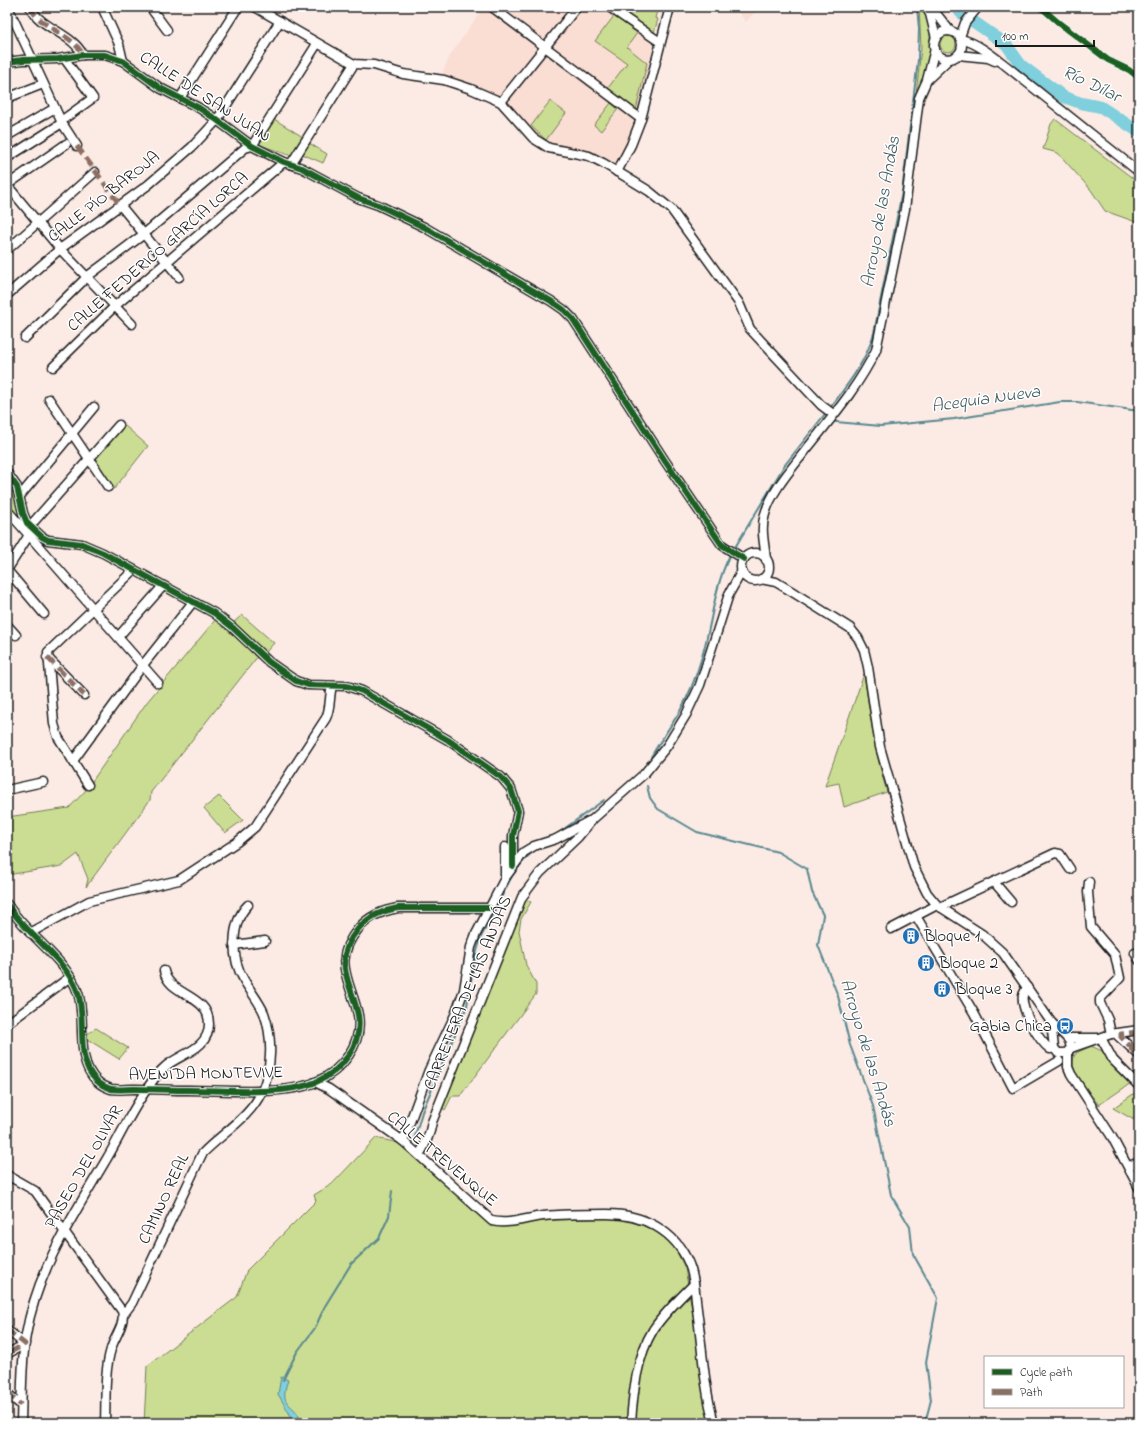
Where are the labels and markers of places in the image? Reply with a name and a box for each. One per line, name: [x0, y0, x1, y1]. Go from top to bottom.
place label: Bloque 1: [923, 924, 981, 949]
building icon: Bloque 1: [901, 926, 921, 946]
place label: Bloque 2: [938, 951, 998, 976]
building icon: Bloque 2: [916, 953, 936, 973]
place label: Bloque 3: [954, 977, 1013, 1002]
building icon: Bloque 3: [932, 979, 952, 999]
place label: Gabia Chica: [969, 1014, 1052, 1039]
bus stop icon: Gabia Chica: [1055, 1016, 1075, 1036]

